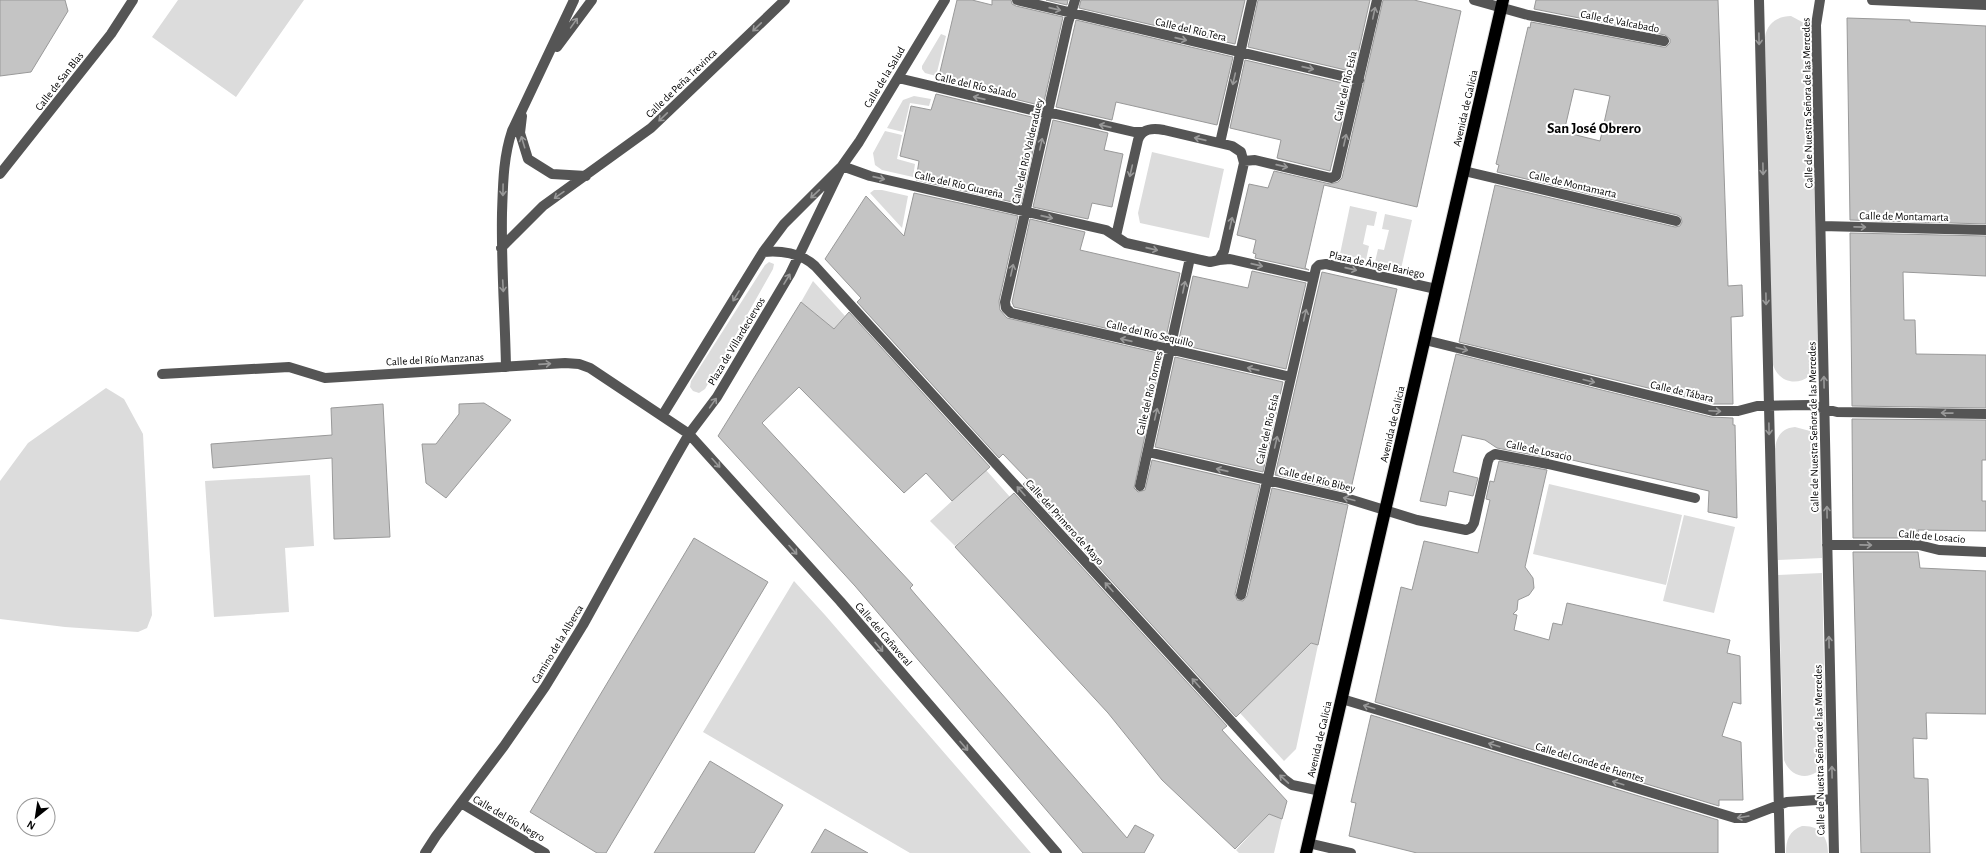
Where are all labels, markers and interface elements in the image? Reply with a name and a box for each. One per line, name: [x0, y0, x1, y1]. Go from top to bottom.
one-way arrow: [1048, 5, 1061, 13]
one-way arrow: [1371, 7, 1378, 20]
street label: Calle de Valcabado: [1580, 8, 1660, 35]
street label: Calle del Río Tera: [1154, 16, 1228, 43]
one-way arrow: [570, 18, 578, 29]
street label: Calle de Nuestra Señora de las Mercedes: [1801, 18, 1814, 188]
one-way arrow: [752, 22, 762, 32]
one-way arrow: [1755, 32, 1763, 45]
one-way arrow: [1175, 36, 1188, 44]
street label: Calle de la Salud: [862, 44, 907, 110]
street label: Calle de Peña Trevinca: [644, 47, 719, 120]
street label: Calle de San Blas: [33, 50, 86, 113]
street label: Calle del Río Esla: [1332, 50, 1359, 122]
one-way arrow: [1301, 65, 1314, 73]
street label: Avenida de Galicia: [1451, 69, 1480, 147]
street label: Calle del Río Salado: [934, 71, 1018, 100]
one-way arrow: [1230, 72, 1238, 85]
one-way arrow: [972, 93, 985, 101]
street label: Calle del Río Valderaduey: [1010, 97, 1045, 205]
one-way arrow: [658, 112, 668, 121]
one-way arrow: [1099, 121, 1112, 129]
district label: San José Obrero: [1547, 121, 1641, 136]
one-way arrow: [1194, 134, 1207, 142]
one-way arrow: [1341, 134, 1349, 147]
one-way arrow: [519, 135, 526, 148]
one-way arrow: [1038, 138, 1046, 151]
one-way arrow: [1759, 162, 1766, 175]
one-way arrow: [1275, 163, 1288, 171]
one-way arrow: [1126, 164, 1134, 177]
street label: Calle del Río Guareña: [913, 169, 1004, 200]
street label: Calle de Montamarta: [1528, 169, 1618, 200]
one-way arrow: [872, 175, 885, 183]
one-way arrow: [499, 183, 506, 196]
one-way arrow: [810, 189, 820, 198]
one-way arrow: [553, 191, 565, 199]
street label: Calle de Montamarta: [1859, 210, 1949, 223]
one-way arrow: [1040, 214, 1053, 221]
one-way arrow: [1227, 217, 1235, 230]
one-way arrow: [1853, 223, 1866, 231]
one-way arrow: [1145, 246, 1158, 254]
street label: Plaza de Ángel Bariego: [1328, 248, 1426, 280]
one-way arrow: [1250, 262, 1263, 270]
one-way arrow: [1008, 264, 1016, 277]
one-way arrow: [1344, 266, 1357, 274]
one-way arrow: [783, 273, 791, 285]
one-way arrow: [499, 279, 507, 292]
one-way arrow: [1181, 281, 1189, 294]
one-way arrow: [731, 290, 739, 302]
one-way arrow: [1762, 292, 1770, 305]
street label: Plaza de Villardeciervos: [706, 295, 767, 387]
one-way arrow: [1301, 309, 1309, 322]
street label: Calle del Río Sequillo: [1105, 318, 1195, 349]
one-way arrow: [1120, 335, 1133, 343]
street label: Calle de Nuestra Señora de las Mercedes: [1807, 342, 1820, 512]
one-way arrow: [1456, 346, 1469, 353]
street label: Calle del Río Tormes: [1134, 350, 1165, 436]
street label: Calle del Río Manzanas: [386, 351, 484, 368]
one-way arrow: [538, 361, 551, 368]
one-way arrow: [1247, 364, 1260, 372]
one-way arrow: [1820, 376, 1828, 389]
one-way arrow: [1582, 377, 1595, 385]
street label: Calle de Tábara: [1649, 379, 1715, 404]
street label: Avenida de Galicia: [1378, 385, 1407, 463]
street label: Calle del Río Esla: [1254, 393, 1281, 465]
one-way arrow: [709, 398, 717, 409]
one-way arrow: [1708, 407, 1721, 414]
one-way arrow: [1153, 408, 1161, 421]
one-way arrow: [1941, 409, 1954, 417]
one-way arrow: [1765, 422, 1773, 435]
one-way arrow: [1272, 436, 1280, 449]
street label: Calle de Losacio: [1505, 438, 1573, 463]
one-way arrow: [711, 458, 721, 468]
one-way arrow: [1216, 465, 1229, 473]
street label: Calle del Río Bibey: [1278, 465, 1357, 494]
street label: Calle del Primero de Mayo: [1023, 477, 1106, 567]
one-way arrow: [1016, 486, 1026, 496]
one-way arrow: [1342, 495, 1355, 503]
one-way arrow: [1823, 506, 1830, 519]
street label: Calle de Losacio: [1898, 528, 1966, 545]
one-way arrow: [1859, 541, 1872, 549]
one-way arrow: [789, 544, 798, 555]
one-way arrow: [1104, 582, 1114, 592]
street label: Calle del Cañaveral: [853, 600, 914, 668]
street label: Camino de la Alberca: [530, 603, 585, 686]
one-way arrow: [1825, 636, 1833, 649]
one-way arrow: [875, 642, 884, 653]
street label: Calle de Nuestra Señora de las Mercedes: [1813, 665, 1826, 835]
one-way arrow: [1192, 678, 1201, 688]
street label: Avenida de Galicia: [1305, 700, 1334, 778]
one-way arrow: [1363, 703, 1376, 710]
one-way arrow: [960, 740, 969, 751]
one-way arrow: [1487, 741, 1500, 748]
street label: Calle del Conde de Fuentes: [1534, 741, 1646, 784]
one-way arrow: [1828, 766, 1836, 779]
one-way arrow: [1279, 774, 1290, 783]
one-way arrow: [1612, 779, 1625, 786]
street label: Calle del Río Negro: [471, 793, 547, 843]
north arrow: [16, 797, 56, 837]
one-way arrow: [1737, 813, 1750, 821]
text: N: [25, 819, 37, 832]

